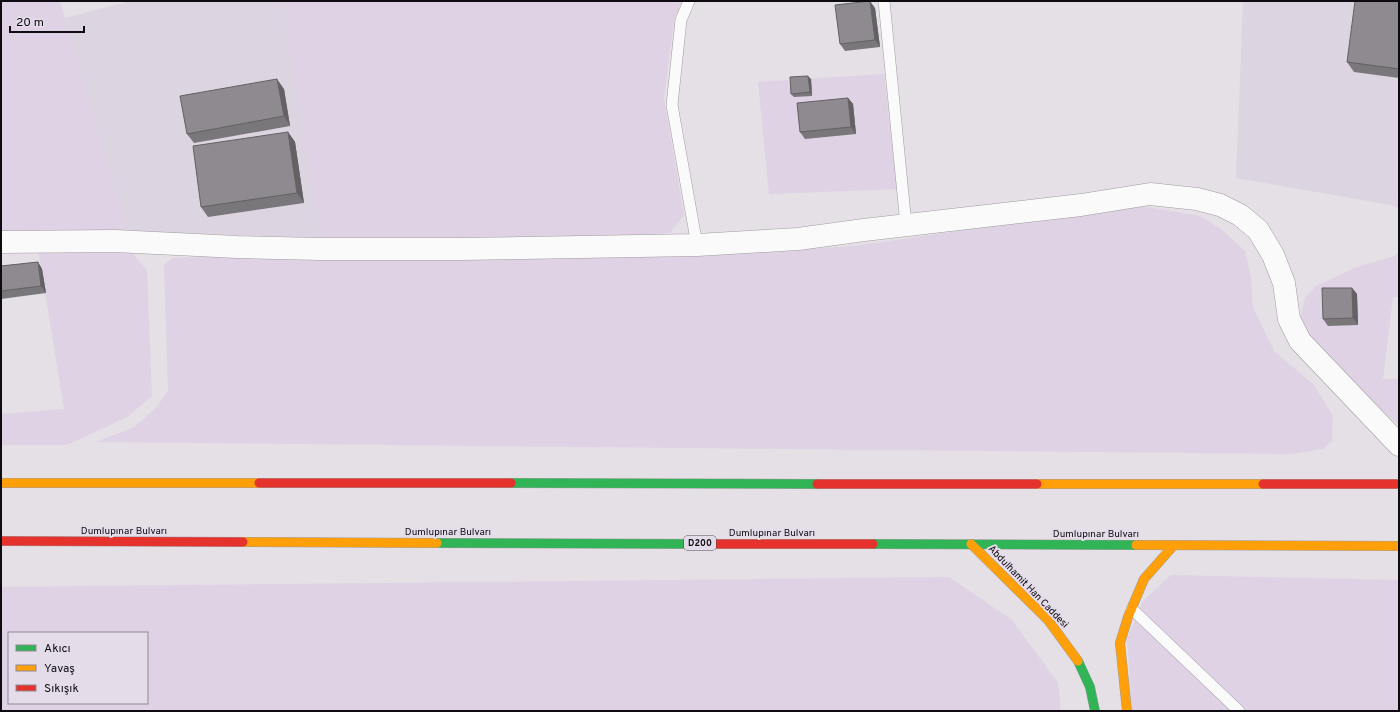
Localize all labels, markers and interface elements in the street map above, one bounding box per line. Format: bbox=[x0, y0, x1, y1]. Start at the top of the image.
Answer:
scale bar bbox=[10, 8, 84, 34]
text: 20 m bbox=[16, 15, 44, 31]
street label: Dumlupınar Bulvarı bbox=[81, 525, 167, 538]
street label: Dumlupınar Bulvarı bbox=[405, 526, 491, 539]
street label: Dumlupınar Bulvarı bbox=[729, 527, 815, 540]
street label: Dumlupınar Bulvarı bbox=[1053, 528, 1139, 541]
road number: D200 bbox=[684, 536, 716, 550]
street label: Abdulhamit Han Caddesi bbox=[985, 543, 1071, 631]
legend bbox=[8, 632, 148, 704]
text: Akıcı bbox=[44, 641, 71, 657]
text: Yavaş bbox=[44, 661, 75, 677]
text: Sıkışık bbox=[44, 681, 79, 697]

